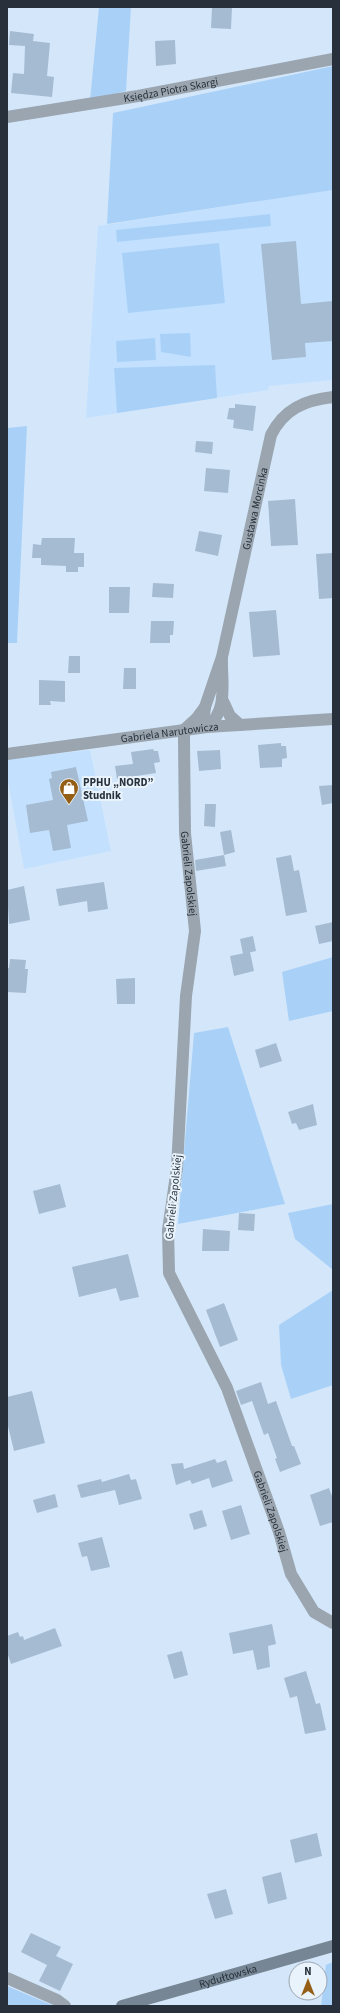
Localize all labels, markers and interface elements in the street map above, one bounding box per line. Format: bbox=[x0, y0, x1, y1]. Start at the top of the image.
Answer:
street label: Księdza Piotra Skargi bbox=[122, 74, 219, 106]
street label: Gustawa Morcinka bbox=[239, 466, 272, 551]
street label: Gabriela Narutowicza bbox=[120, 719, 219, 747]
place label: PPHU „NORD” Studnik bbox=[83, 775, 154, 803]
shop icon: PPHU „NORD” Studnik bbox=[58, 777, 80, 805]
street label: Gabrieli Zapolskiej bbox=[177, 830, 200, 917]
street label: Gabrieli Zapolskiej bbox=[162, 1154, 185, 1240]
street label: Gabrieli Zapolskiej bbox=[249, 1469, 291, 1554]
street label: Rydułtowska bbox=[197, 1961, 259, 1992]
north arrow bbox=[288, 1961, 328, 2001]
text: N bbox=[304, 1964, 312, 1979]

